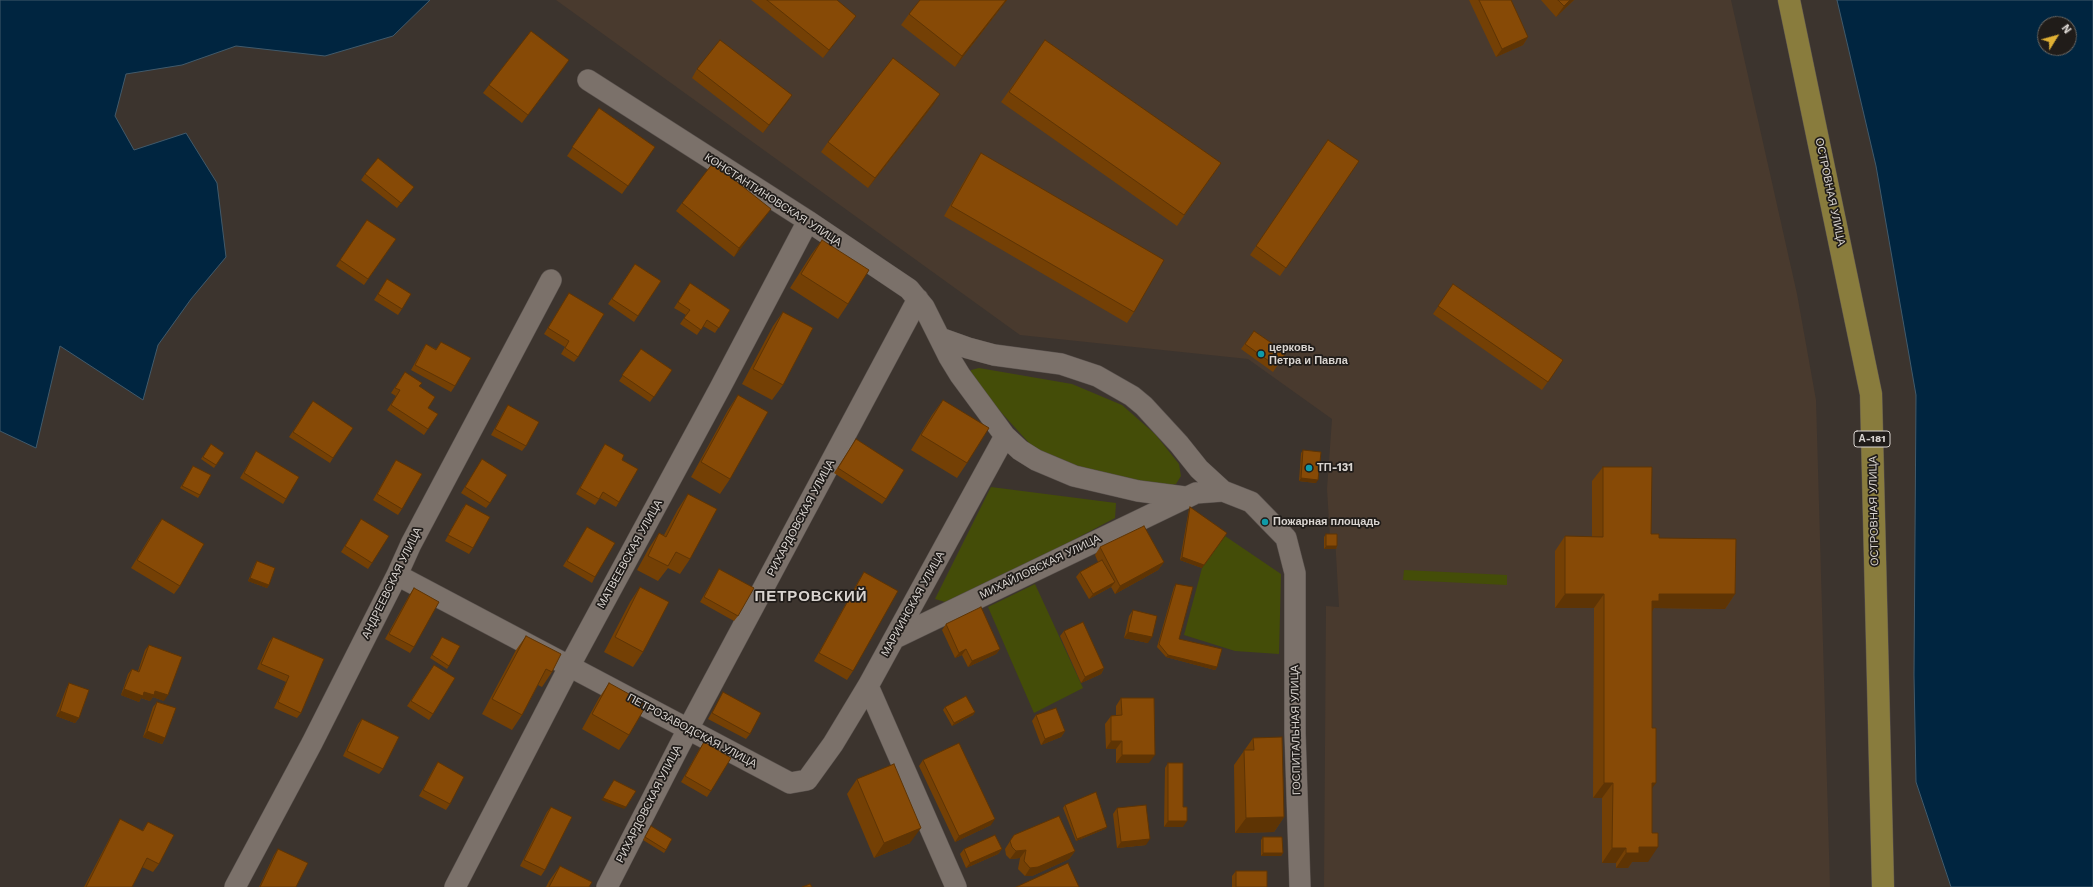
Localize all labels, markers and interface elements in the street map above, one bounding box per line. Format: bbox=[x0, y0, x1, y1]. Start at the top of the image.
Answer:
north arrow bbox=[2037, 16, 2077, 56]
text: N bbox=[2059, 22, 2074, 36]
street label: ОСТРОВНАЯ УЛИЦА bbox=[1812, 137, 1848, 247]
street label: КОНСТАНТИНОВСКАЯ УЛИЦА bbox=[702, 151, 844, 249]
place label: церковь Петра и Павла bbox=[1269, 341, 1348, 367]
marker: церковь Петра и Павла bbox=[1256, 349, 1266, 359]
road number: А-181 bbox=[1854, 431, 1890, 447]
street label: ОСТРОВНАЯ УЛИЦА bbox=[1866, 456, 1882, 566]
street label: РИХАРДОВСКАЯ УЛИЦА bbox=[765, 457, 837, 579]
place label: ТП-131 bbox=[1317, 461, 1353, 475]
marker: ТП-131 bbox=[1304, 463, 1314, 473]
street label: МАТВЕЕВСКАЯ УЛИЦА bbox=[595, 497, 665, 611]
place label: Пожарная площадь bbox=[1273, 515, 1380, 529]
marker: Пожарная площадь bbox=[1260, 517, 1270, 527]
street label: АНДРЕЕВСКАЯ УЛИЦА bbox=[359, 525, 425, 641]
street label: МИХАЙЛОВСКАЯ УЛИЦА bbox=[977, 532, 1103, 602]
street label: МАРИИНСКАЯ УЛИЦА bbox=[879, 549, 947, 659]
district label: ПЕТРОВСКИЙ bbox=[754, 588, 868, 606]
street label: ГОСПИТАЛЬНАЯ УЛИЦА bbox=[1288, 665, 1304, 795]
street label: ПЕТРОЗАВОДСКАЯ УЛИЦА bbox=[625, 691, 759, 771]
street label: РИХАРДОВСКАЯ УЛИЦА bbox=[614, 743, 684, 865]

